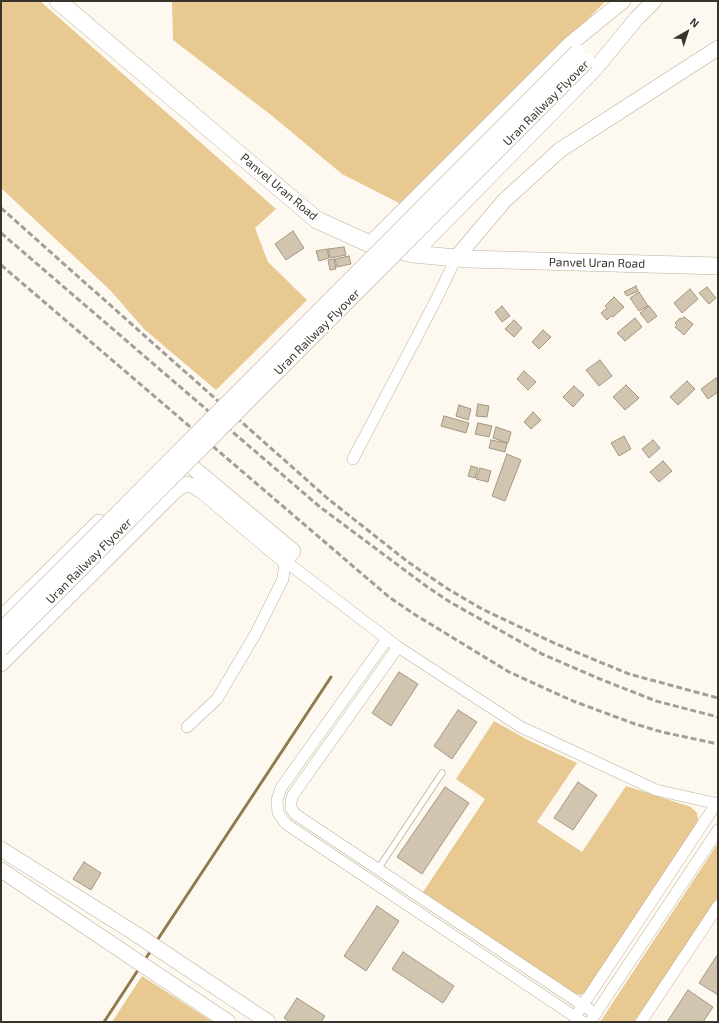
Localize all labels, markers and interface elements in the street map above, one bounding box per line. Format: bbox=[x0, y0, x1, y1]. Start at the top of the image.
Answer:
north arrow bbox=[667, 12, 707, 52]
text: N bbox=[688, 15, 702, 30]
street label: Uran Railway Flyover bbox=[500, 57, 592, 149]
street label: Panvel Uran Road bbox=[238, 151, 320, 223]
street label: Panvel Uran Road bbox=[549, 255, 645, 271]
street label: Uran Railway Flyover bbox=[271, 286, 363, 378]
street label: Uran Railway Flyover bbox=[43, 515, 135, 607]

